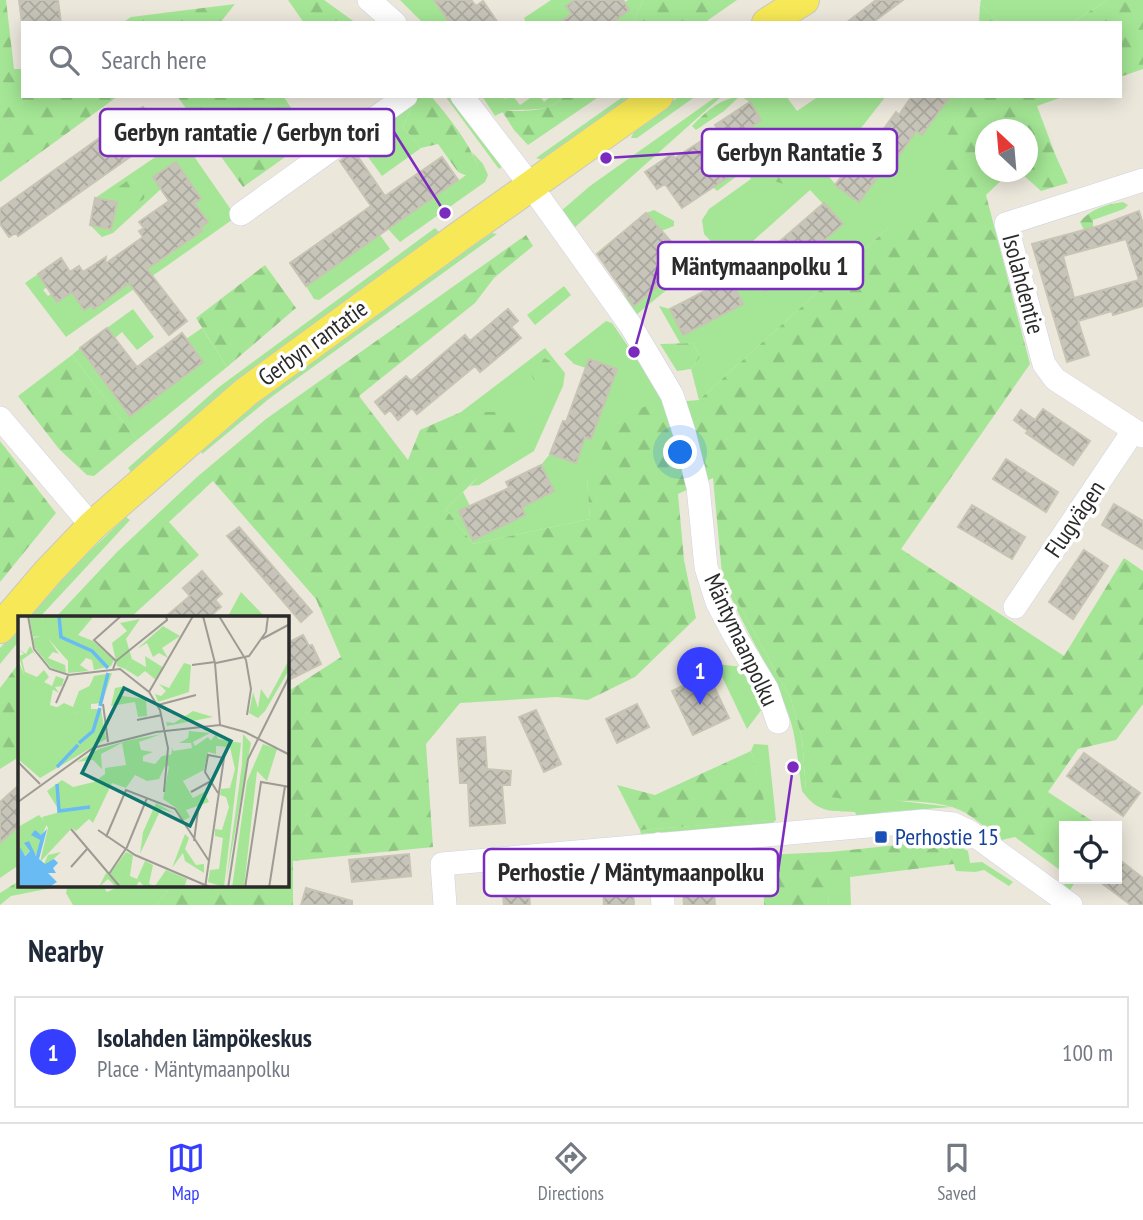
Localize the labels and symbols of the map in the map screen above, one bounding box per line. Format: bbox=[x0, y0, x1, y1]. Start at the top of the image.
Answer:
callout: Gerbyn rantatie / Gerbyn tori bbox=[100, 109, 394, 156]
text: Gerbyn rantatie / Gerbyn tori bbox=[114, 115, 380, 148]
north arrow bbox=[975, 119, 1038, 182]
callout: Gerbyn Rantatie 3 bbox=[702, 129, 897, 176]
text: Gerbyn Rantatie 3 bbox=[717, 135, 883, 168]
street label: Isolahdentie bbox=[995, 230, 1052, 337]
callout: Mäntymaanpolku 1 bbox=[658, 242, 863, 289]
text: Mäntymaanpolku 1 bbox=[671, 249, 849, 282]
street label: Gerbyn rantatie bbox=[252, 293, 373, 393]
your location bbox=[663, 435, 697, 469]
street label: Flugvägen bbox=[1038, 474, 1111, 563]
street label: Mäntymaanpolku bbox=[697, 569, 786, 711]
inset map bbox=[18, 616, 289, 888]
pin: 1 bbox=[677, 647, 723, 705]
place label: Perhostie 15 bbox=[895, 821, 999, 852]
marker: Perhostie 15 bbox=[873, 829, 889, 845]
callout: Perhostie / Mäntymaanpolku bbox=[484, 849, 778, 896]
text: Perhostie / Mäntymaanpolku bbox=[498, 855, 764, 888]

